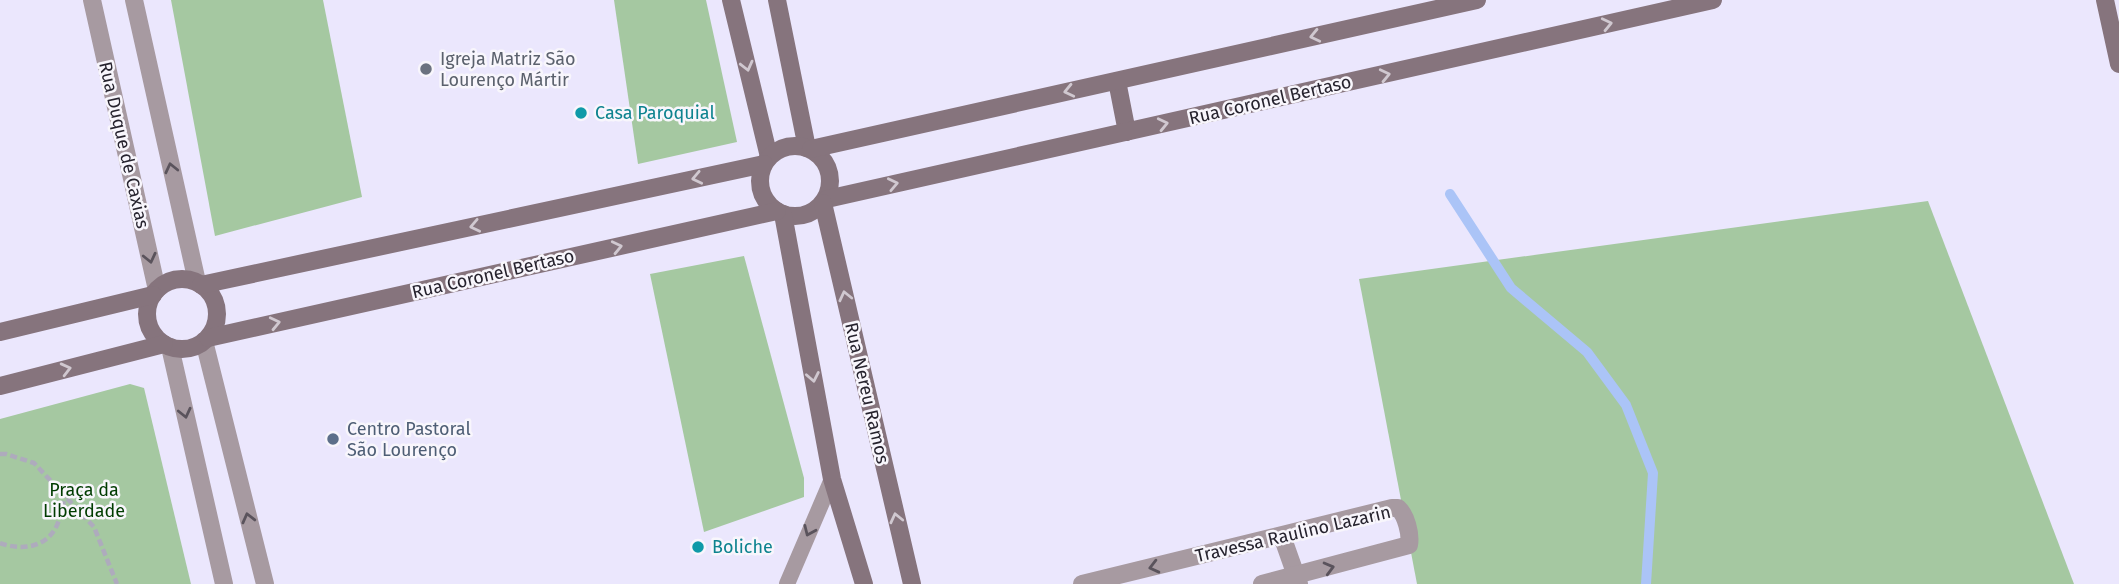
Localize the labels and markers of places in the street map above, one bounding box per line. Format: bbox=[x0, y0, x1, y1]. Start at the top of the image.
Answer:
place label: Igreja Matriz São Lourenço Mártir bbox=[440, 48, 576, 91]
marker: Igreja Matriz São Lourenço Mártir bbox=[418, 61, 434, 77]
place label: Casa Paroquial bbox=[595, 102, 715, 124]
marker: Casa Paroquial bbox=[573, 105, 589, 121]
place label: Centro Pastoral São Lourenço bbox=[347, 418, 471, 461]
marker: Centro Pastoral São Lourenço bbox=[325, 431, 341, 447]
place label: Boliche bbox=[712, 536, 773, 558]
marker: Boliche bbox=[690, 539, 706, 555]

